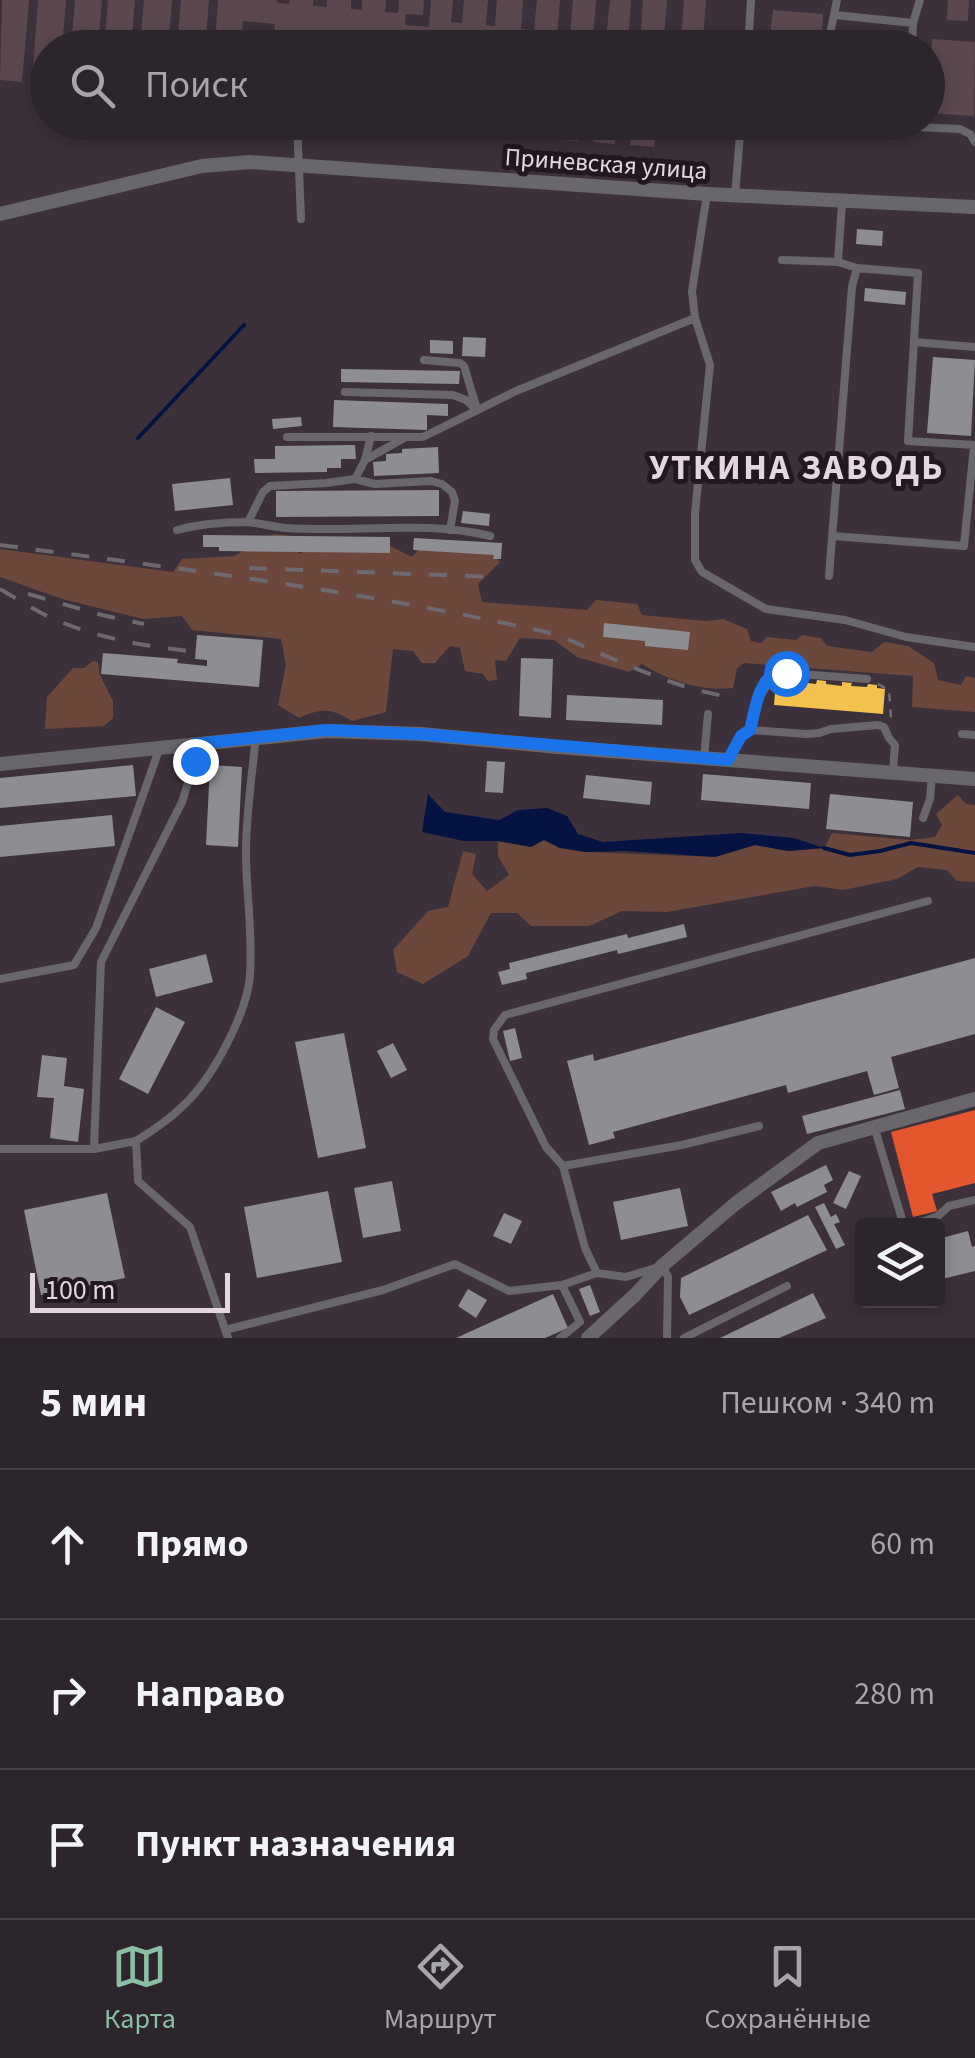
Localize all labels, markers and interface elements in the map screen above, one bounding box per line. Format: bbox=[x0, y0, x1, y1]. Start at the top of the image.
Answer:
search box bbox=[30, 30, 945, 140]
icon: search bbox=[65, 58, 120, 113]
text: Поиск bbox=[145, 58, 248, 112]
street label: Приневская улица bbox=[504, 139, 708, 189]
district label: УТКИНА ЗАВОДЬ bbox=[649, 443, 945, 493]
route start bbox=[764, 651, 810, 697]
route end bbox=[173, 739, 219, 785]
map controls bbox=[855, 1218, 945, 1308]
button: layers bbox=[855, 1218, 945, 1308]
scale bar bbox=[30, 1268, 230, 1312]
text: 100 m bbox=[45, 1270, 116, 1310]
text: 5 мин bbox=[40, 1373, 147, 1433]
text: Пешком · 340 m bbox=[720, 1380, 935, 1426]
icon: ahead bbox=[40, 1517, 95, 1572]
text: Прямо bbox=[135, 1517, 249, 1571]
text: 60 m bbox=[870, 1521, 935, 1567]
icon: right bbox=[40, 1667, 95, 1722]
text: Направо bbox=[135, 1667, 285, 1721]
text: 280 m bbox=[854, 1671, 935, 1717]
icon: arrive bbox=[40, 1817, 95, 1872]
text: Пункт назначения bbox=[135, 1817, 456, 1871]
tab: Карта bbox=[104, 1939, 176, 2039]
tab: Маршрут bbox=[384, 1939, 496, 2039]
tab: Сохранённые bbox=[705, 1939, 871, 2039]

